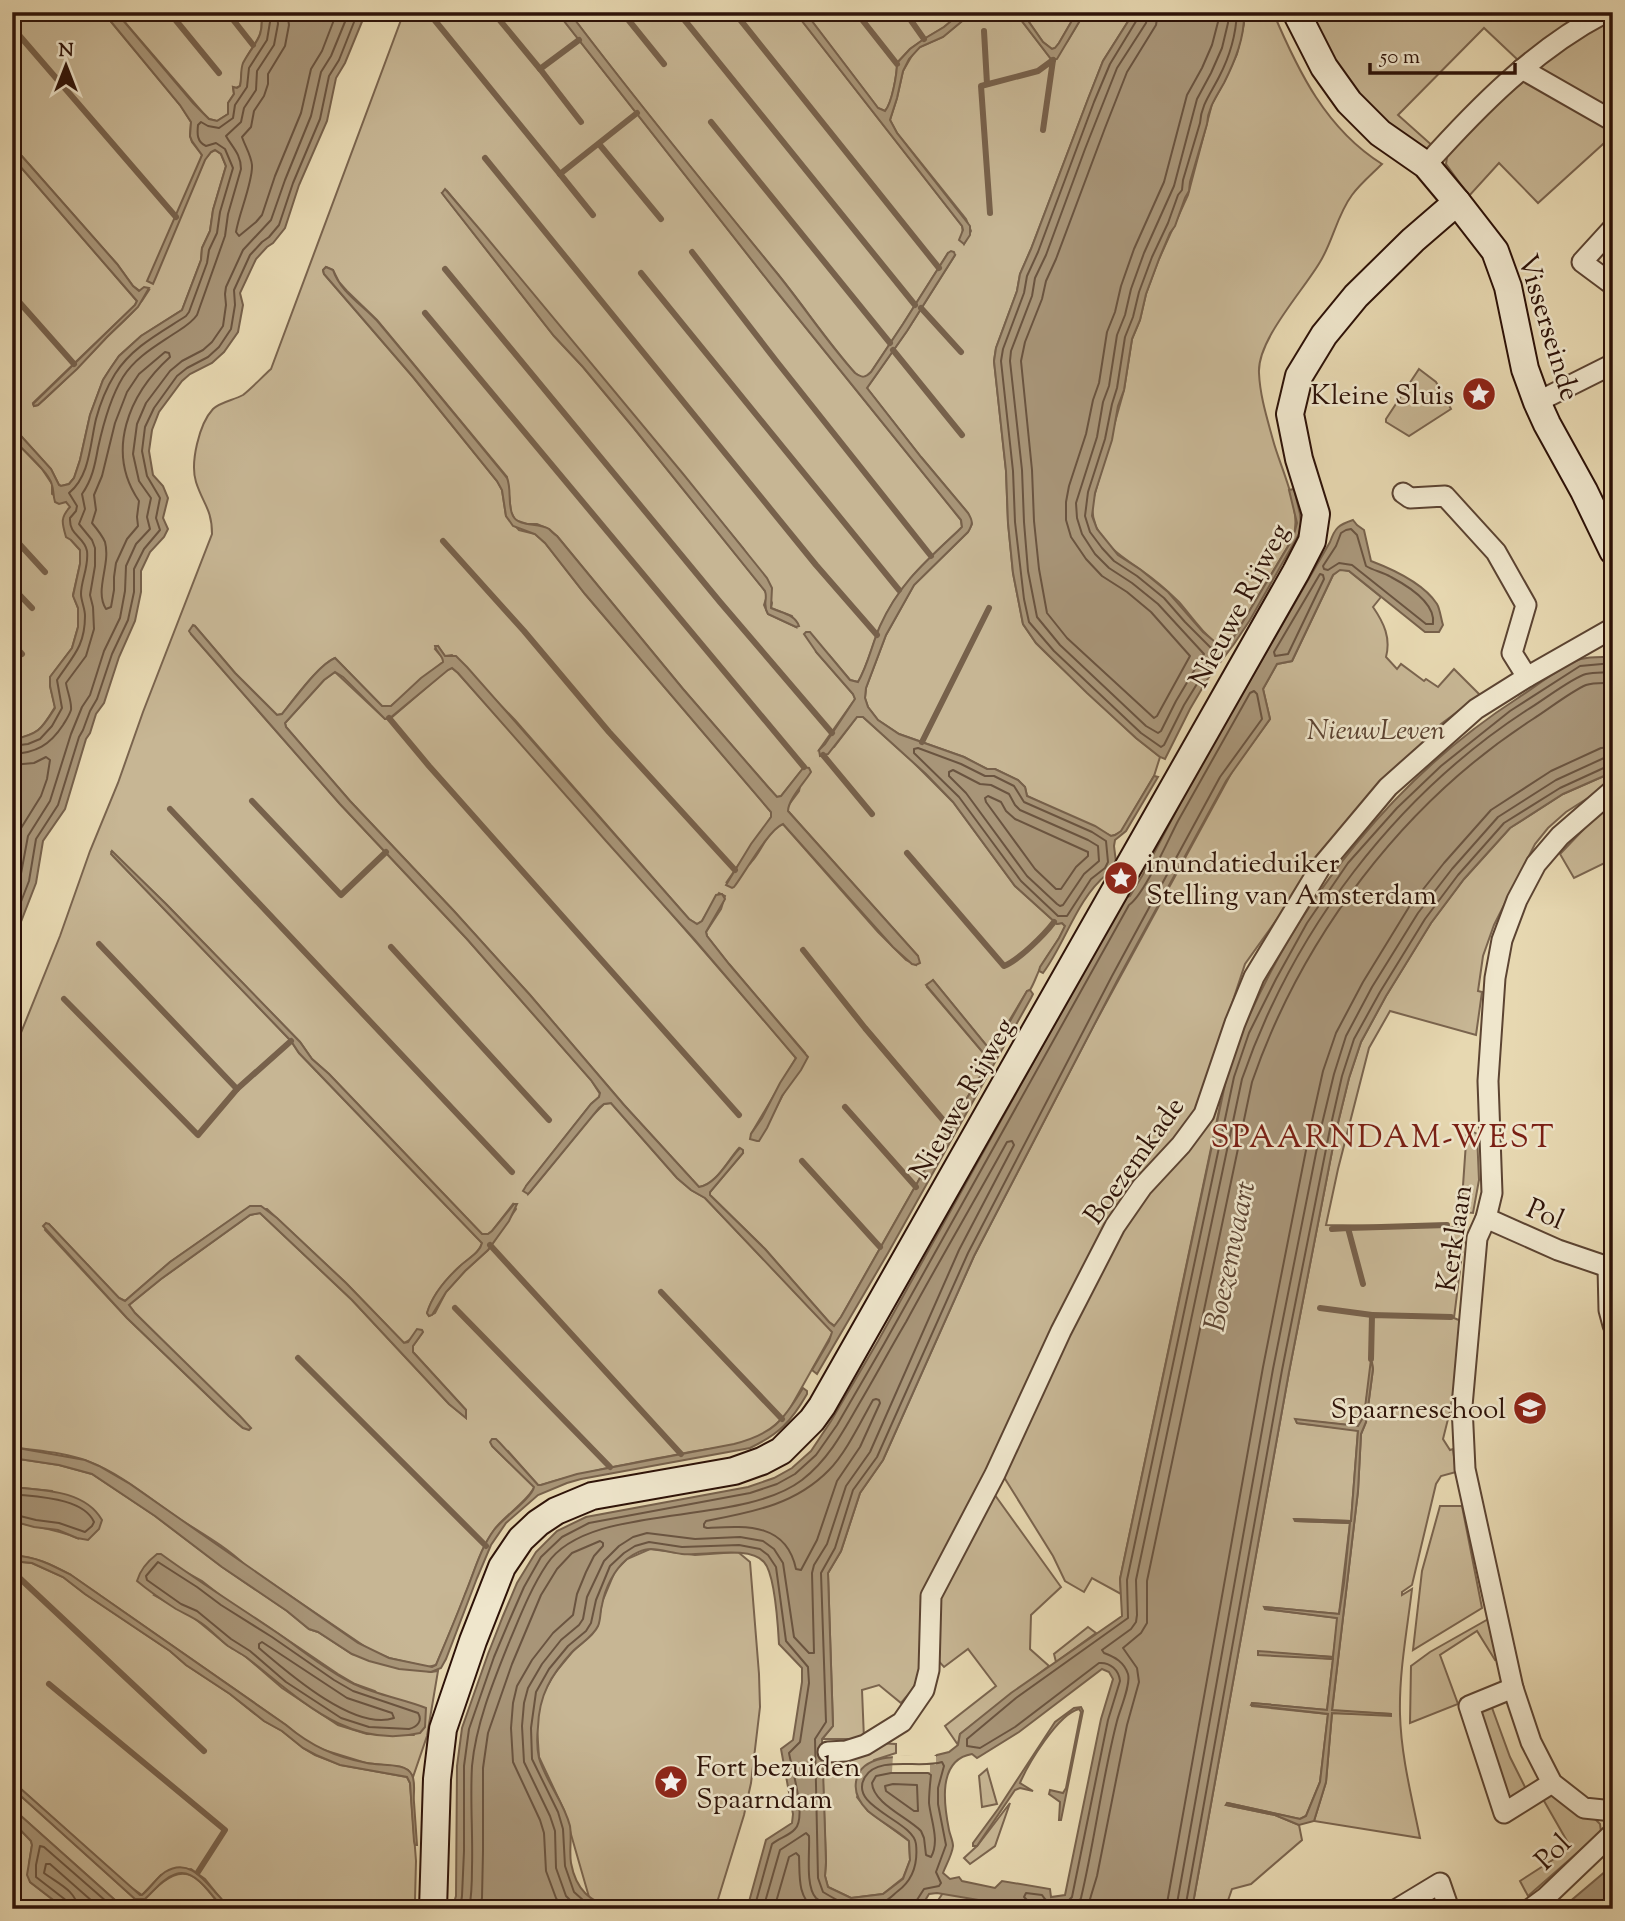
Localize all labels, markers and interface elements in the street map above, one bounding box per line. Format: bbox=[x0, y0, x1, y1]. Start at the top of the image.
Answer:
north arrow bbox=[32, 32, 102, 102]
scale bar bbox=[1370, 32, 1515, 76]
text: N bbox=[58, 38, 74, 65]
text: 50 m bbox=[1379, 43, 1420, 73]
street label: Visserseinde bbox=[1506, 250, 1588, 406]
place icon: Kleine Sluis bbox=[1460, 375, 1498, 413]
place label: Kleine Sluis bbox=[1311, 377, 1454, 417]
street label: Nieuwe Rijweg bbox=[1181, 517, 1301, 696]
park label: NieuwLeven bbox=[1307, 712, 1446, 752]
place label: inundatieduiker Stelling van Amsterdam bbox=[1146, 845, 1437, 917]
place icon: inundatieduiker Stelling van Amsterdam bbox=[1102, 859, 1140, 897]
street label: Nieuwe Rijweg bbox=[901, 1011, 1026, 1188]
street label: Boezemkade bbox=[1075, 1090, 1195, 1234]
district label: SPAARNDAM-WEST bbox=[1211, 1116, 1555, 1162]
water label: Boezemvaart bbox=[1195, 1177, 1268, 1336]
street label: Kerklaan bbox=[1428, 1182, 1484, 1295]
street label: Pol bbox=[1520, 1190, 1570, 1242]
school or university icon: Spaarneschool bbox=[1511, 1389, 1549, 1427]
place label: Spaarneschool bbox=[1331, 1391, 1506, 1431]
place label: Fort bezuiden Spaarndam bbox=[696, 1749, 860, 1821]
place icon: Fort bezuiden Spaarndam bbox=[652, 1763, 690, 1801]
street label: Pol bbox=[1527, 1826, 1582, 1881]

